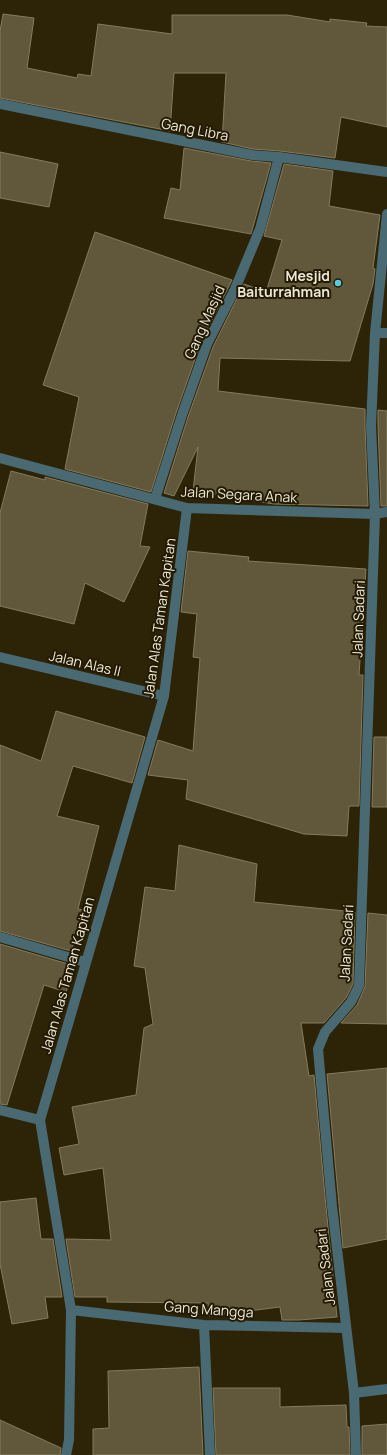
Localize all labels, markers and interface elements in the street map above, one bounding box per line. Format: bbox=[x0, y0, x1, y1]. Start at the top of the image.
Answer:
street label: Gang Libra bbox=[160, 113, 230, 145]
place label: Mesjid Baiturrahman bbox=[237, 266, 330, 301]
marker: Mesjid Baiturrahman bbox=[333, 278, 343, 288]
street label: Gang Masjid bbox=[179, 282, 229, 362]
street label: Jalan Segara Anak bbox=[180, 481, 299, 507]
street label: Jalan Alas Taman Kapitan bbox=[138, 537, 180, 699]
street label: Jalan Sadari bbox=[347, 580, 369, 658]
street label: Jalan Alas II bbox=[47, 646, 123, 680]
street label: Jalan Alas Taman Kapitan bbox=[36, 895, 98, 1055]
street label: Jalan Sadari bbox=[334, 904, 358, 982]
street label: Jalan Sadari bbox=[311, 1228, 339, 1306]
street label: Gang Mangga bbox=[164, 1296, 254, 1322]

